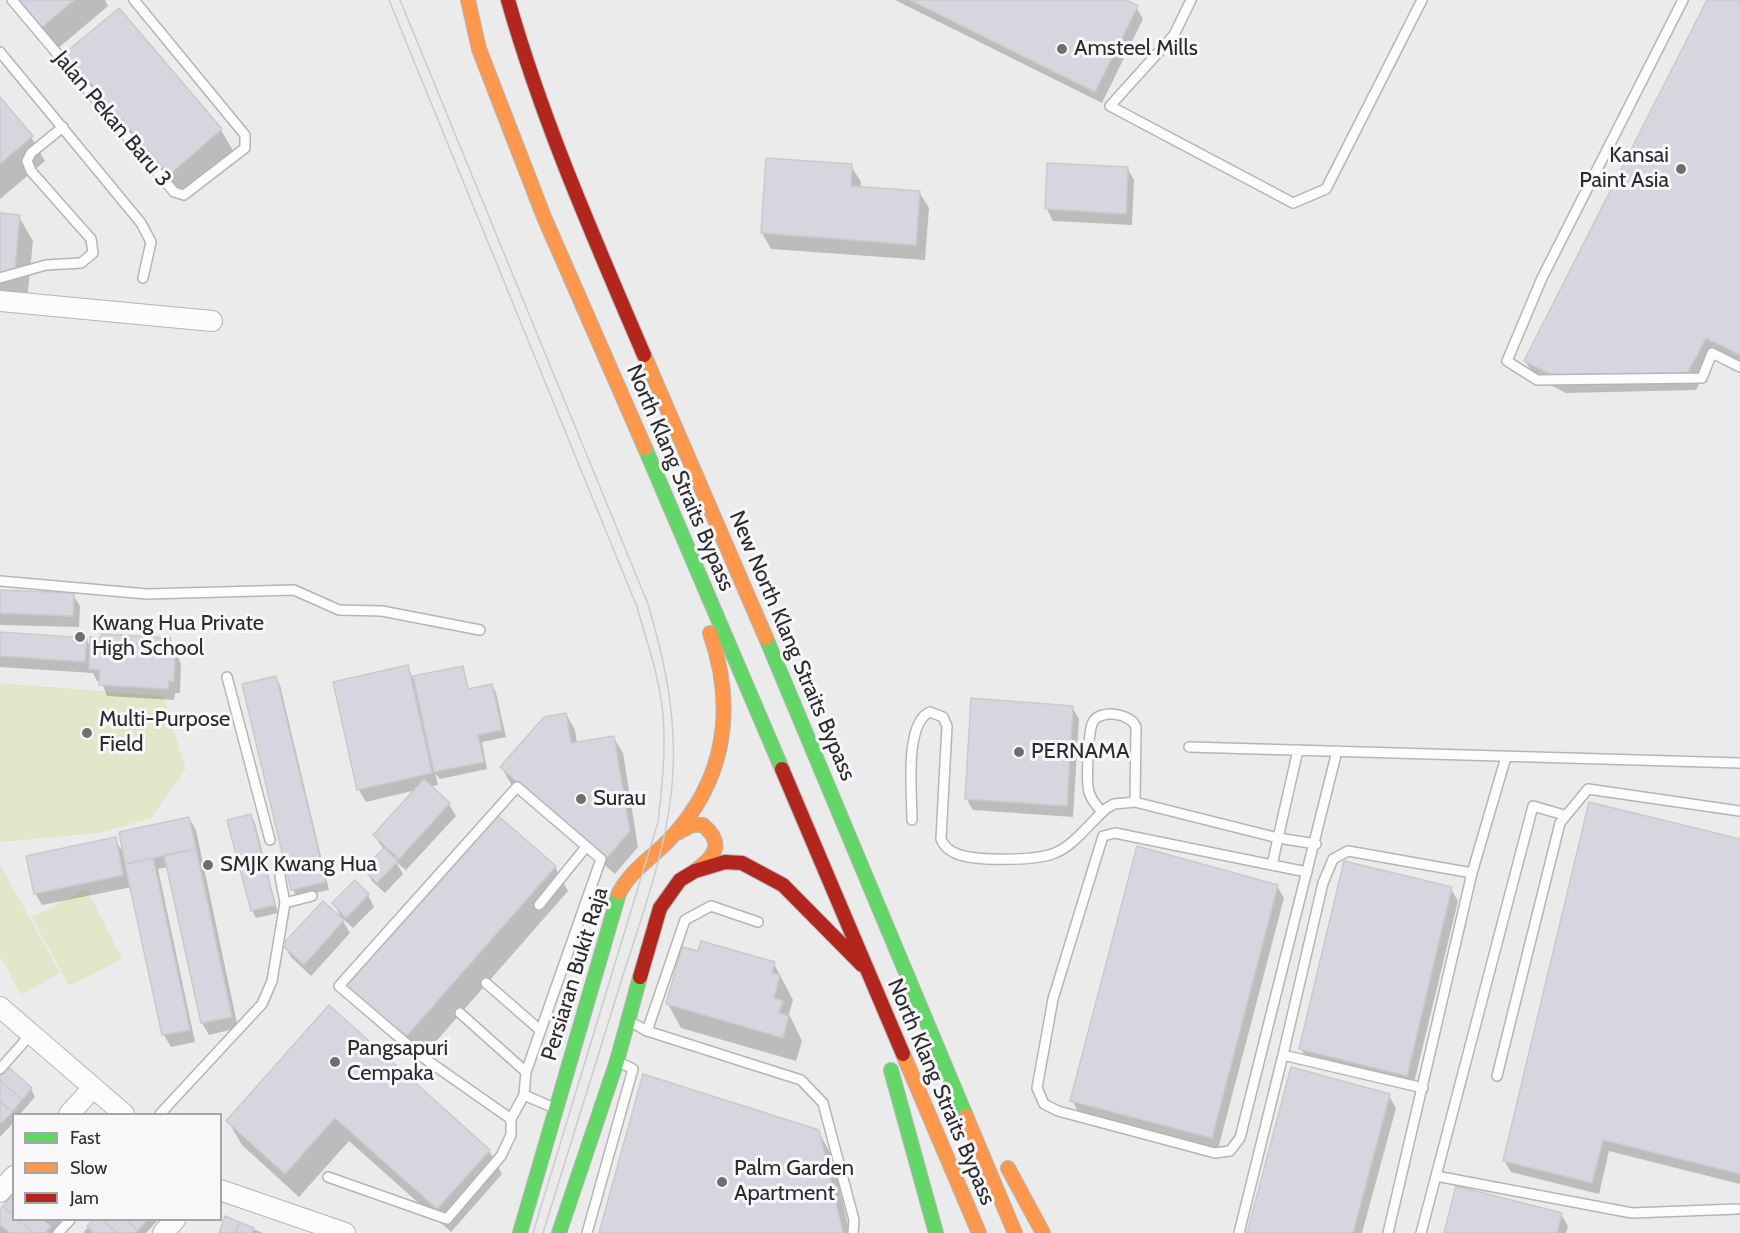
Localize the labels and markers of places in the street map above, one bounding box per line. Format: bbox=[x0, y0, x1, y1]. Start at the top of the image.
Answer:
place label: Amsteel Mills bbox=[1074, 36, 1198, 62]
marker: Amsteel Mills bbox=[1055, 42, 1069, 56]
place label: Kansai Paint Asia bbox=[1579, 143, 1669, 194]
marker: Kansai Paint Asia bbox=[1674, 162, 1688, 176]
place label: Kwang Hua Private High School bbox=[92, 611, 264, 662]
marker: Kwang Hua Private High School bbox=[73, 630, 87, 644]
place label: Multi-Purpose Field bbox=[99, 707, 230, 758]
marker: Multi-Purpose Field bbox=[80, 726, 94, 740]
place label: PERNAMA bbox=[1031, 739, 1129, 765]
marker: PERNAMA bbox=[1012, 745, 1026, 759]
place label: Surau bbox=[593, 786, 646, 812]
marker: Surau bbox=[574, 792, 588, 806]
place label: SMJK Kwang Hua bbox=[220, 852, 377, 878]
marker: SMJK Kwang Hua bbox=[201, 858, 215, 872]
place label: Pangsapuri Cempaka bbox=[347, 1036, 448, 1088]
marker: Pangsapuri Cempaka bbox=[328, 1055, 342, 1069]
place label: Palm Garden Apartment bbox=[734, 1156, 854, 1208]
marker: Palm Garden Apartment bbox=[715, 1175, 729, 1189]

